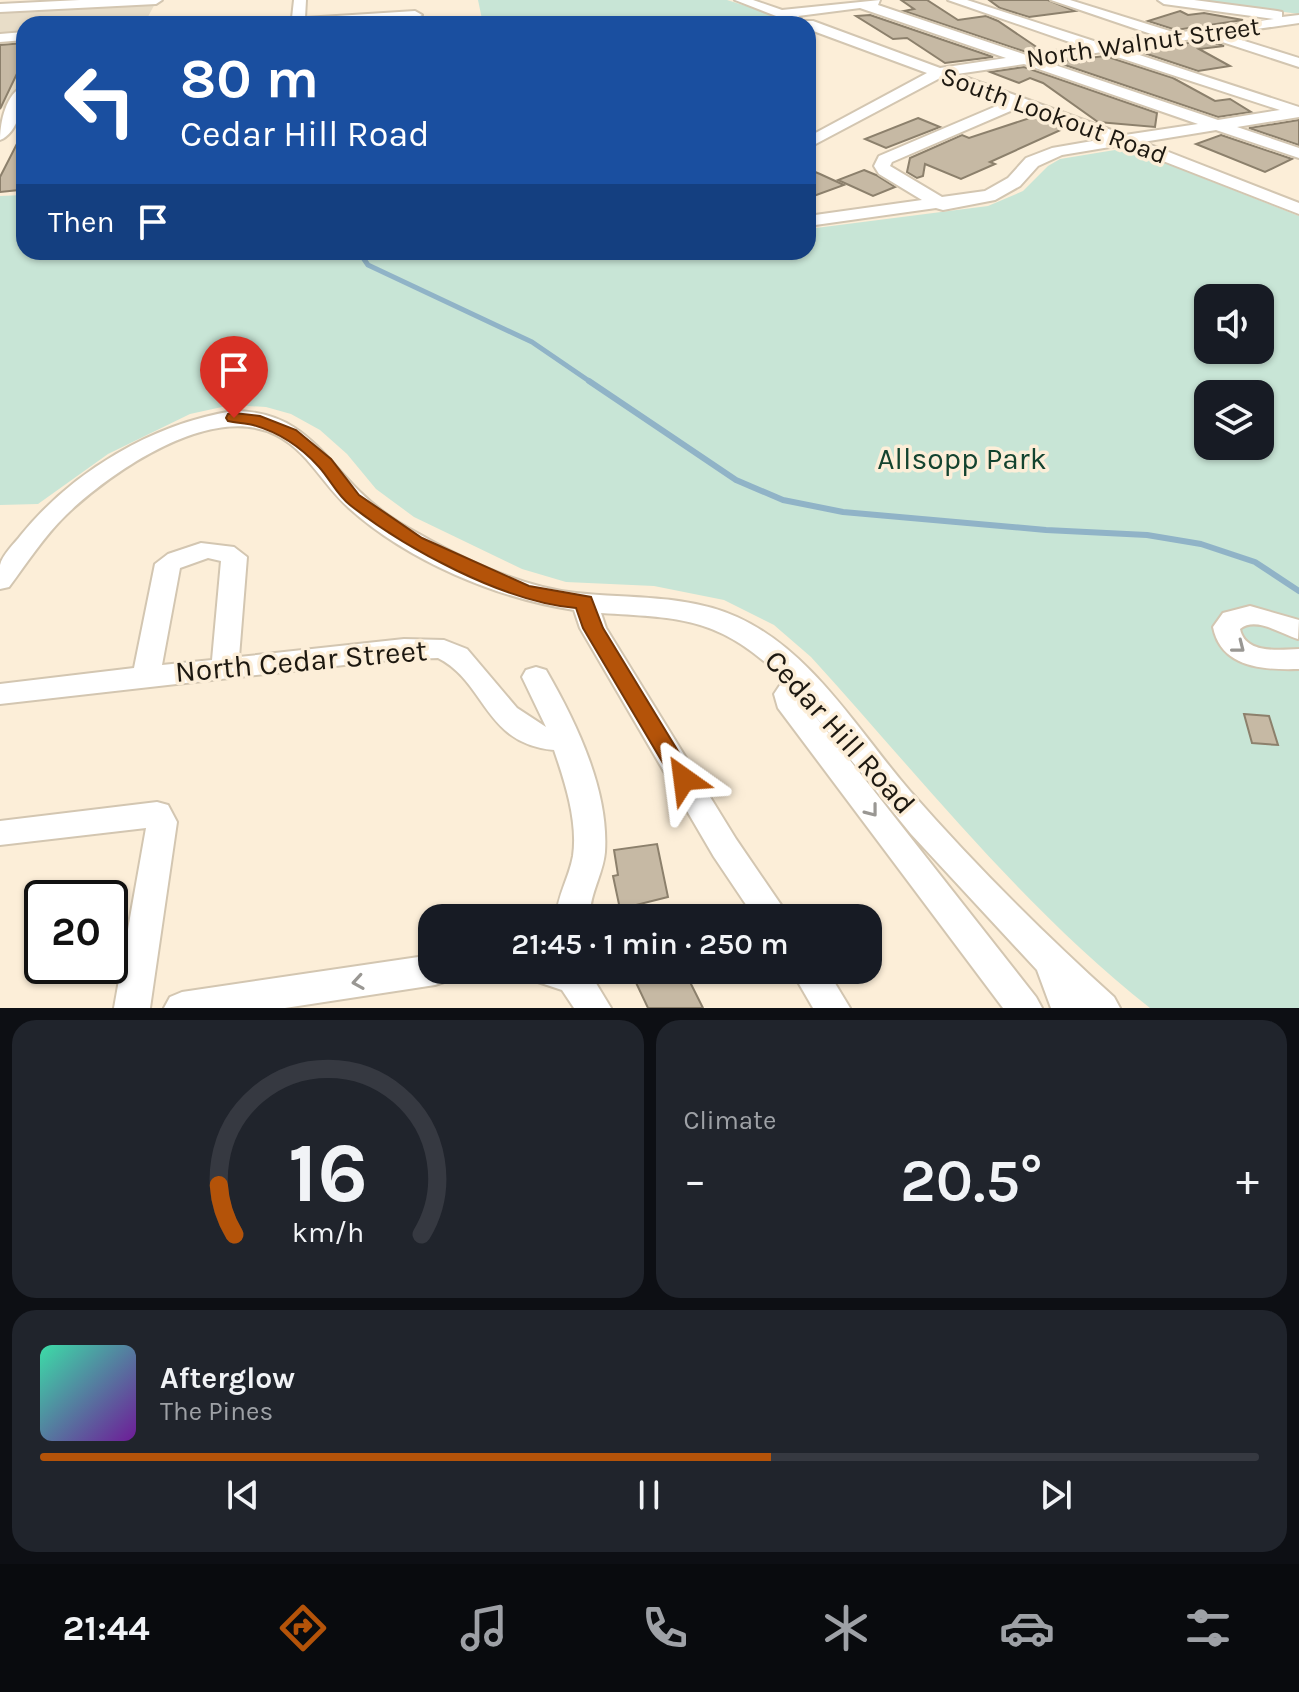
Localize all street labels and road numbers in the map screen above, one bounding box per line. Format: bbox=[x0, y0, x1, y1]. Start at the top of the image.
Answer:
street label: North Walnut Street bbox=[1024, 11, 1262, 74]
street label: South Lookout Road bbox=[937, 60, 1171, 171]
street label: North Cedar Street bbox=[174, 632, 428, 690]
street label: Cedar Hill Road bbox=[757, 643, 923, 821]

